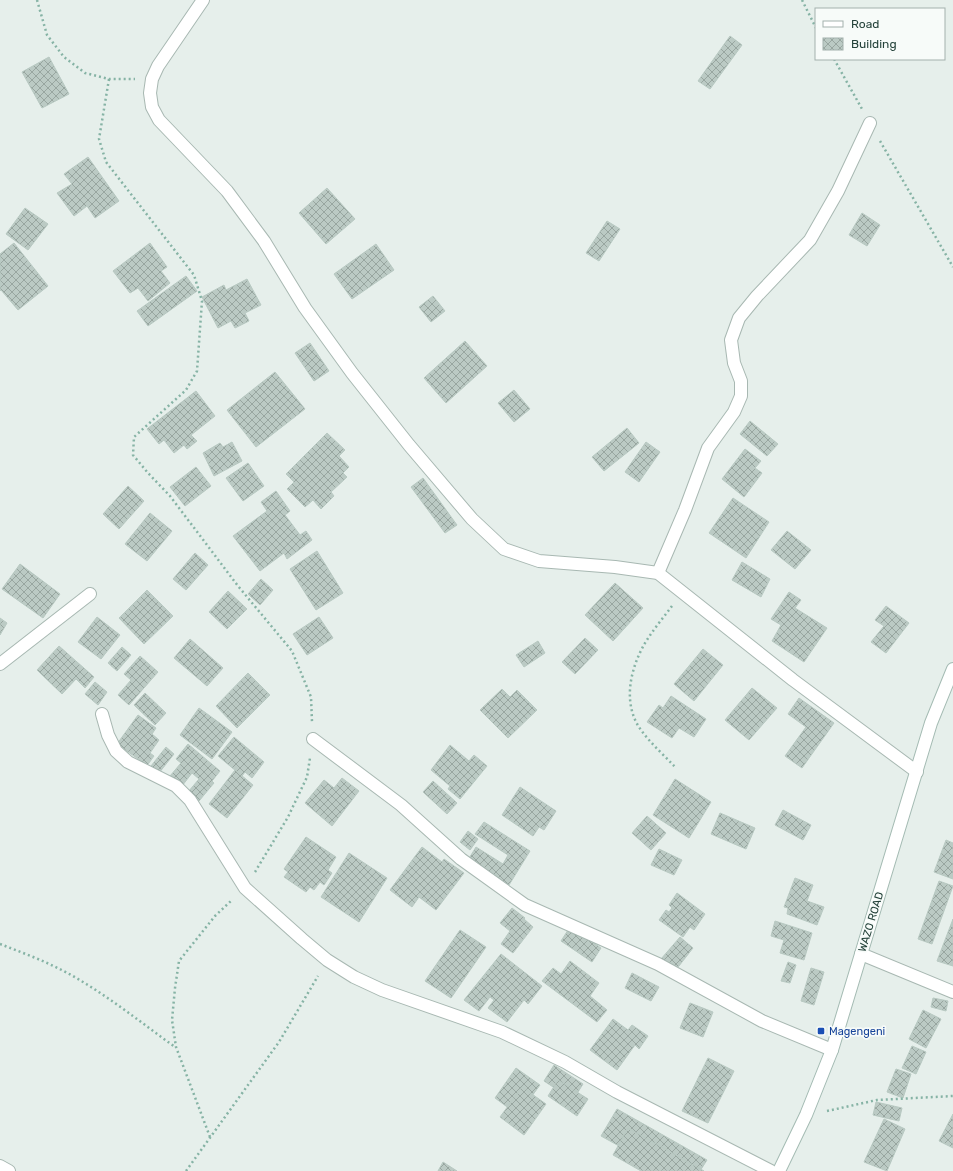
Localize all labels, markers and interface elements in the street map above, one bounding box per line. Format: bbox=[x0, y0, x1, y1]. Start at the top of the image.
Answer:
legend bbox=[815, 8, 945, 60]
text: Road bbox=[851, 17, 879, 31]
text: Building bbox=[851, 37, 897, 51]
street label: WAZO ROAD bbox=[856, 890, 886, 954]
place label: Magengeni bbox=[829, 1025, 885, 1038]
marker: Magengeni bbox=[816, 1026, 826, 1036]

